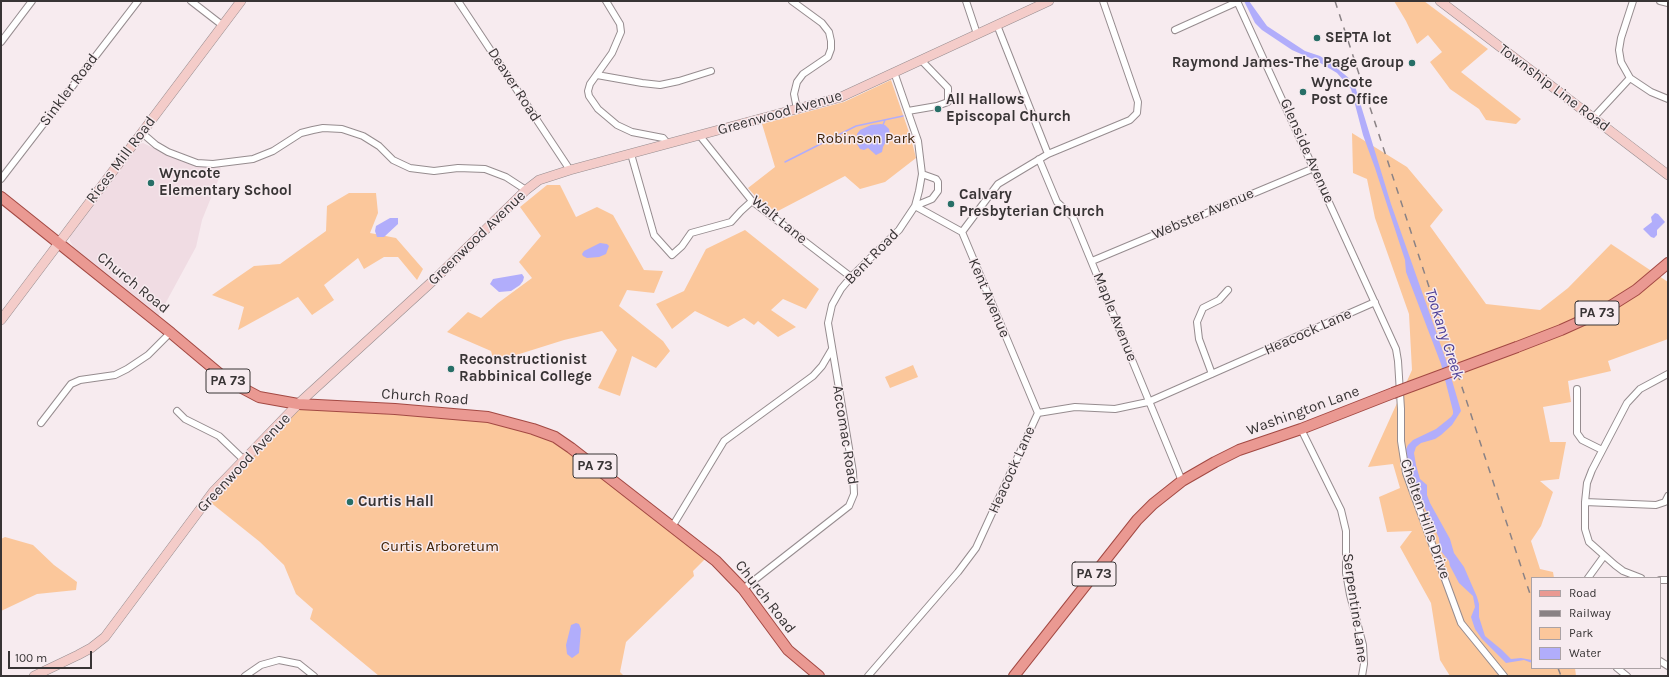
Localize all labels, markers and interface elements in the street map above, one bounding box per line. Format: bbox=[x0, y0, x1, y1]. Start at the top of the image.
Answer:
place label: SEPTA lot bbox=[1325, 29, 1392, 47]
marker: SEPTA lot bbox=[1312, 33, 1322, 43]
street label: Township Line Road bbox=[1495, 40, 1613, 136]
street label: Deaver Road bbox=[483, 45, 545, 125]
street label: Sinkler Road bbox=[36, 50, 102, 130]
place label: Raymond James-The Page Group bbox=[1172, 54, 1404, 72]
marker: Raymond James-The Page Group bbox=[1407, 58, 1417, 68]
place label: Wyncote Post Office bbox=[1311, 74, 1388, 109]
street label: Greenwood Avenue bbox=[716, 87, 844, 139]
marker: Wyncote Post Office bbox=[1298, 87, 1308, 97]
place label: All Hallows Episcopal Church bbox=[946, 91, 1071, 126]
street label: Glenside Avenue bbox=[1276, 96, 1338, 206]
marker: All Hallows Episcopal Church bbox=[933, 104, 943, 114]
street label: Rices Mill Road bbox=[82, 113, 160, 207]
park label: Robinson Park bbox=[817, 130, 915, 148]
place label: Wyncote Elementary School bbox=[159, 165, 292, 200]
marker: Wyncote Elementary School bbox=[146, 178, 156, 188]
street label: Webster Avenue bbox=[1149, 184, 1257, 244]
place label: Calvary Presbyterian Church bbox=[959, 186, 1104, 221]
street label: Greenwood Avenue bbox=[424, 187, 530, 289]
street label: Walt Lane bbox=[747, 192, 811, 248]
marker: Calvary Presbyterian Church bbox=[946, 199, 956, 209]
street label: Bent Road bbox=[841, 226, 903, 288]
street label: Church Road bbox=[93, 248, 173, 318]
street label: Kent Avenue bbox=[964, 256, 1014, 340]
street label: Maple Avenue bbox=[1089, 270, 1141, 364]
water label: Tookany Creek bbox=[1420, 286, 1468, 382]
road number: PA 73 bbox=[1575, 301, 1619, 325]
street label: Heacock Lane bbox=[1262, 305, 1354, 359]
place label: Reconstructionist Rabbinical College bbox=[459, 351, 592, 386]
marker: Reconstructionist Rabbinical College bbox=[446, 364, 456, 374]
road number: PA 73 bbox=[206, 369, 250, 393]
street label: Washington Lane bbox=[1244, 382, 1362, 440]
street label: Accomac Road bbox=[828, 384, 862, 486]
street label: Church Road bbox=[381, 385, 469, 409]
street label: Greenwood Avenue bbox=[194, 410, 294, 516]
street label: Heacock Lane bbox=[985, 424, 1039, 516]
road number: PA 73 bbox=[573, 454, 617, 478]
street label: Chelten Hills Drive bbox=[1396, 457, 1454, 581]
place label: Curtis Hall bbox=[358, 493, 434, 511]
marker: Curtis Hall bbox=[345, 497, 355, 507]
park label: Curtis Arboretum bbox=[381, 538, 499, 556]
street label: Serpentine Lane bbox=[1338, 552, 1372, 664]
street label: Church Road bbox=[731, 557, 799, 637]
road number: PA 73 bbox=[1072, 562, 1116, 586]
legend bbox=[1531, 577, 1661, 669]
text: Road bbox=[1569, 586, 1597, 600]
text: Railway bbox=[1569, 606, 1611, 620]
text: Park bbox=[1569, 626, 1593, 640]
scale bar bbox=[10, 643, 94, 669]
text: Water bbox=[1569, 646, 1601, 660]
text: 100 m bbox=[15, 651, 47, 665]

